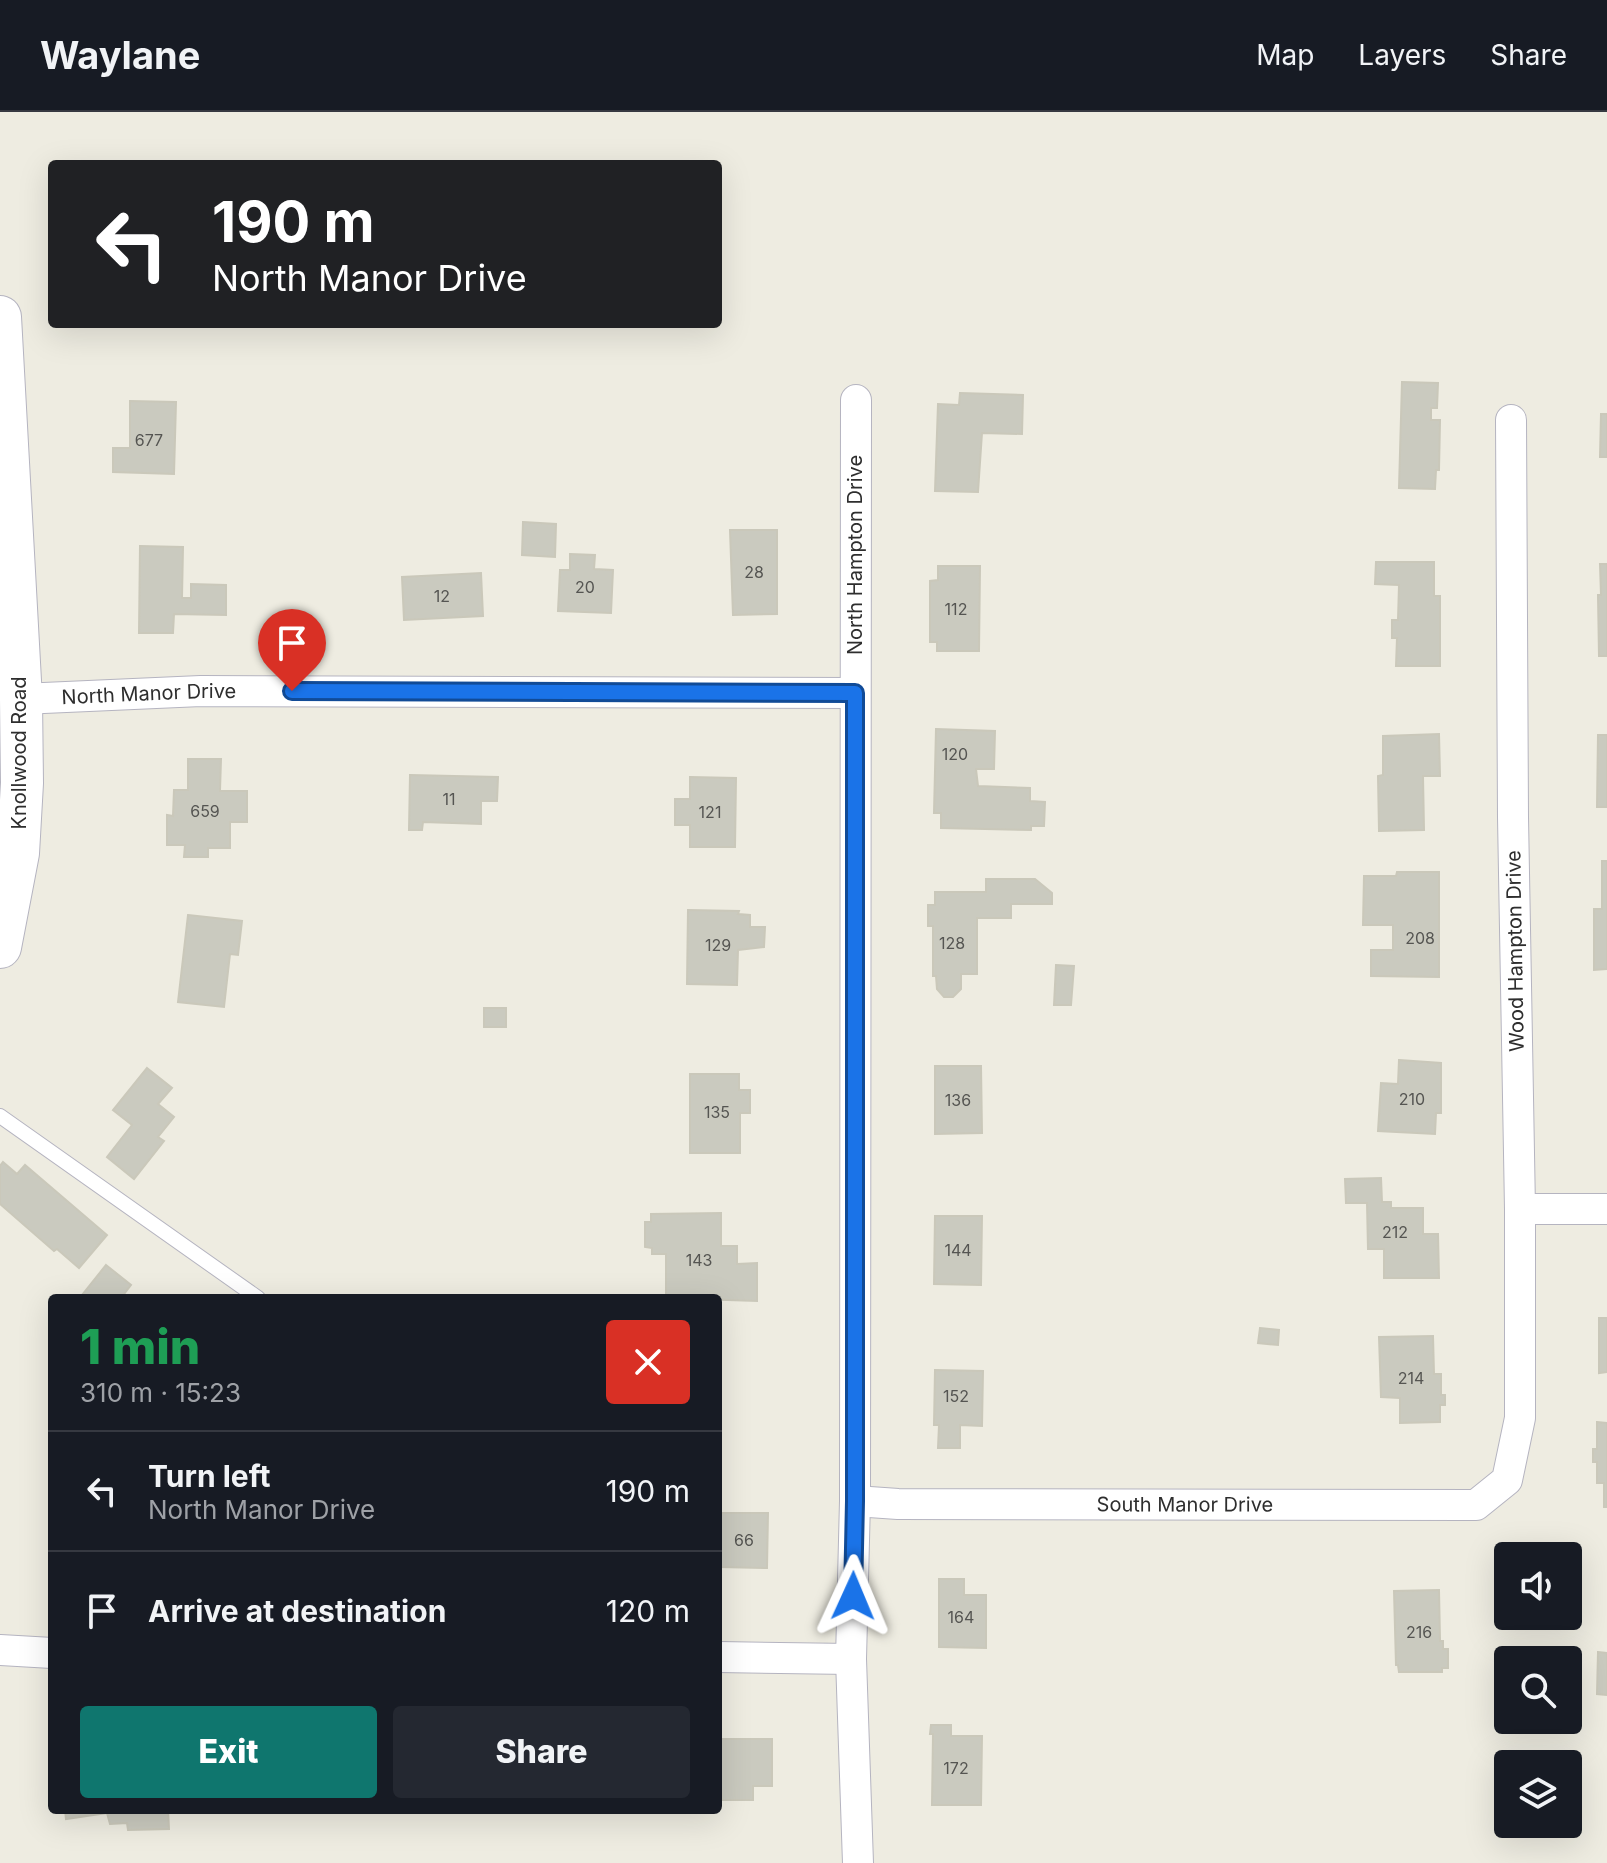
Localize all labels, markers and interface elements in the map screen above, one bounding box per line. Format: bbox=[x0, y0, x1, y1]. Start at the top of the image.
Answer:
text: Waylane bbox=[40, 32, 200, 78]
text: Map bbox=[1256, 38, 1314, 72]
text: Layers bbox=[1358, 38, 1446, 72]
text: Share bbox=[1490, 38, 1567, 72]
text: 190 m bbox=[212, 188, 375, 256]
icon: left bbox=[80, 192, 184, 296]
text: North Manor Drive bbox=[212, 256, 527, 300]
house number: 677 bbox=[135, 430, 163, 450]
street label: North Hampton Drive bbox=[843, 455, 867, 655]
house number: 28 bbox=[744, 562, 764, 582]
house number: 20 bbox=[575, 577, 595, 597]
house number: 12 bbox=[434, 586, 450, 606]
house number: 112 bbox=[945, 599, 967, 619]
pin bbox=[258, 609, 326, 691]
icon: arrive bbox=[270, 621, 314, 665]
street label: Knollwood Road bbox=[7, 676, 31, 830]
street label: North Manor Drive bbox=[61, 679, 236, 709]
house number: 120 bbox=[942, 744, 968, 764]
house number: 11 bbox=[442, 789, 456, 809]
house number: 659 bbox=[190, 801, 220, 821]
house number: 121 bbox=[699, 802, 721, 822]
street label: Wood Hampton Drive bbox=[1501, 850, 1529, 1052]
house number: 208 bbox=[1405, 928, 1435, 948]
house number: 128 bbox=[939, 933, 965, 953]
house number: 129 bbox=[705, 935, 731, 955]
house number: 210 bbox=[1399, 1089, 1425, 1109]
house number: 136 bbox=[945, 1090, 971, 1110]
house number: 135 bbox=[704, 1102, 730, 1122]
house number: 212 bbox=[1382, 1222, 1408, 1242]
house number: 144 bbox=[944, 1240, 972, 1260]
house number: 143 bbox=[686, 1250, 712, 1270]
text: 1 min bbox=[80, 1317, 200, 1376]
button: close bbox=[606, 1320, 690, 1404]
house number: 214 bbox=[1398, 1368, 1424, 1388]
text: 310 m · 15:23 bbox=[80, 1377, 241, 1408]
house number: 152 bbox=[943, 1386, 969, 1406]
text: Turn left bbox=[148, 1458, 270, 1494]
icon: left bbox=[80, 1469, 124, 1513]
text: 190 m bbox=[606, 1473, 690, 1509]
street label: South Manor Drive bbox=[1097, 1492, 1273, 1517]
text: North Manor Drive bbox=[148, 1494, 375, 1525]
house number: 66 bbox=[734, 1530, 754, 1550]
map controls bbox=[1494, 1542, 1582, 1838]
button: sound bbox=[1494, 1542, 1582, 1630]
position arrow bbox=[811, 1554, 895, 1638]
icon: arrive bbox=[80, 1589, 124, 1633]
text: Arrive at destination bbox=[148, 1593, 446, 1629]
text: 120 m bbox=[606, 1593, 690, 1629]
house number: 164 bbox=[948, 1607, 974, 1627]
house number: 216 bbox=[1406, 1622, 1432, 1642]
button: search bbox=[1494, 1646, 1582, 1734]
button: Exit bbox=[80, 1706, 377, 1798]
button: Share bbox=[393, 1706, 690, 1798]
button: layers bbox=[1494, 1750, 1582, 1838]
house number: 172 bbox=[943, 1758, 969, 1778]

